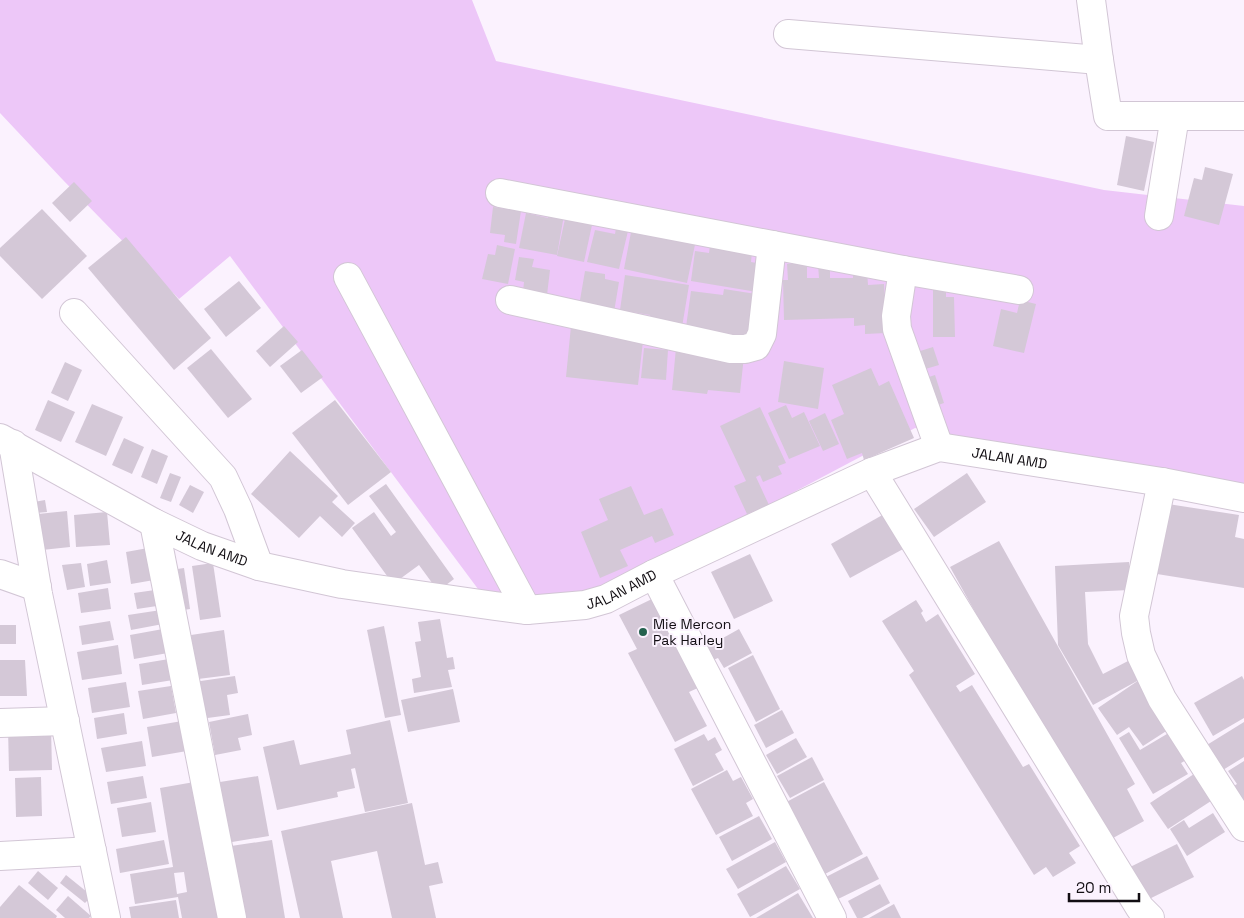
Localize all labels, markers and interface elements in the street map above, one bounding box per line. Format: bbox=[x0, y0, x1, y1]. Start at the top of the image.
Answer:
street label: JALAN AMD bbox=[970, 443, 1049, 473]
street label: JALAN AMD bbox=[173, 526, 250, 570]
street label: JALAN AMD bbox=[584, 565, 660, 613]
place label: Mie Mercon Pak Harley bbox=[653, 615, 731, 649]
marker: Mie Mercon Pak Harley bbox=[637, 626, 649, 638]
scale bar bbox=[1069, 870, 1139, 902]
text: 20 m bbox=[1076, 878, 1111, 897]

